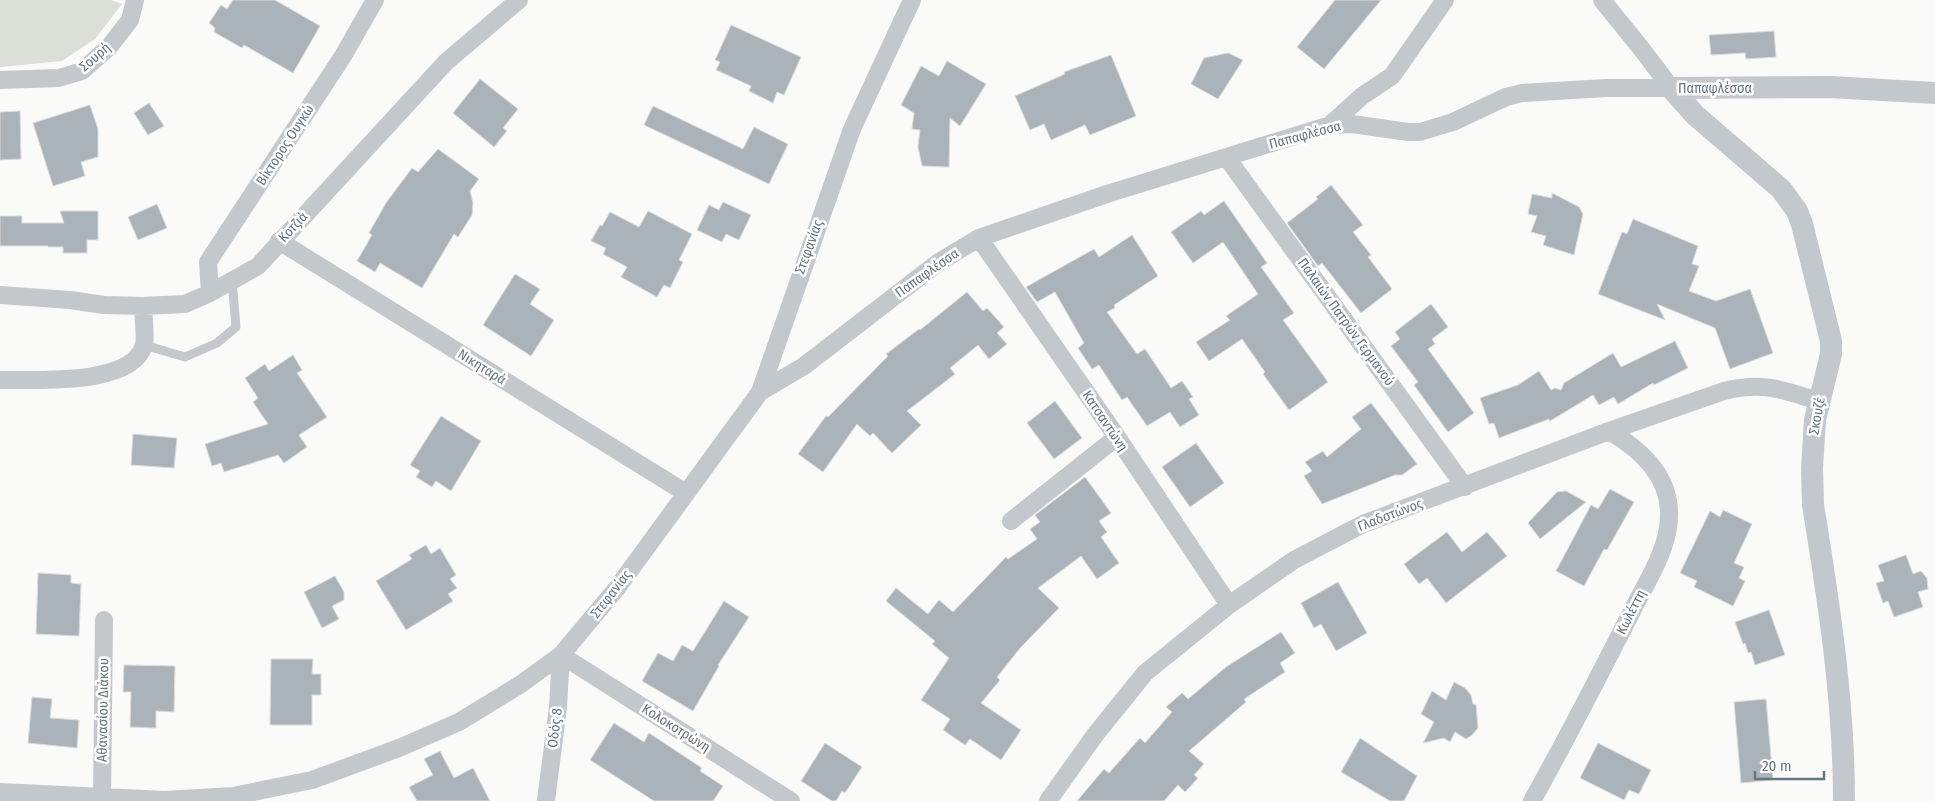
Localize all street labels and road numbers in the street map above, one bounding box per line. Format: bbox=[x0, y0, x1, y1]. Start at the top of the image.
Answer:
street label: Σουρή bbox=[76, 39, 114, 75]
street label: Παπαφλέσσα bbox=[1678, 80, 1752, 97]
street label: Βίκτορος Ουγκώ bbox=[253, 101, 318, 189]
street label: Παπαφλέσσα bbox=[1267, 117, 1343, 153]
street label: Κοτζιά bbox=[275, 208, 311, 246]
street label: Στεφανίας bbox=[791, 218, 827, 276]
street label: Παπαφλέσσα bbox=[892, 245, 962, 301]
street label: Παλαιών Πατρών Γερμανού bbox=[1294, 255, 1398, 389]
street label: Νικηταρά bbox=[455, 346, 509, 388]
street label: Κατσαντώνη bbox=[1078, 387, 1132, 455]
street label: Σκουζέ bbox=[1805, 396, 1829, 436]
street label: Γλαδστώνος bbox=[1355, 495, 1425, 535]
street label: Στεφανίας bbox=[587, 566, 635, 621]
street label: Κωλέττη bbox=[1613, 587, 1649, 637]
street label: Αθανασίου Διάκου bbox=[94, 658, 112, 762]
street label: Κολοκοτρώνη bbox=[639, 700, 713, 756]
street label: Οδός 8 bbox=[544, 707, 566, 749]

